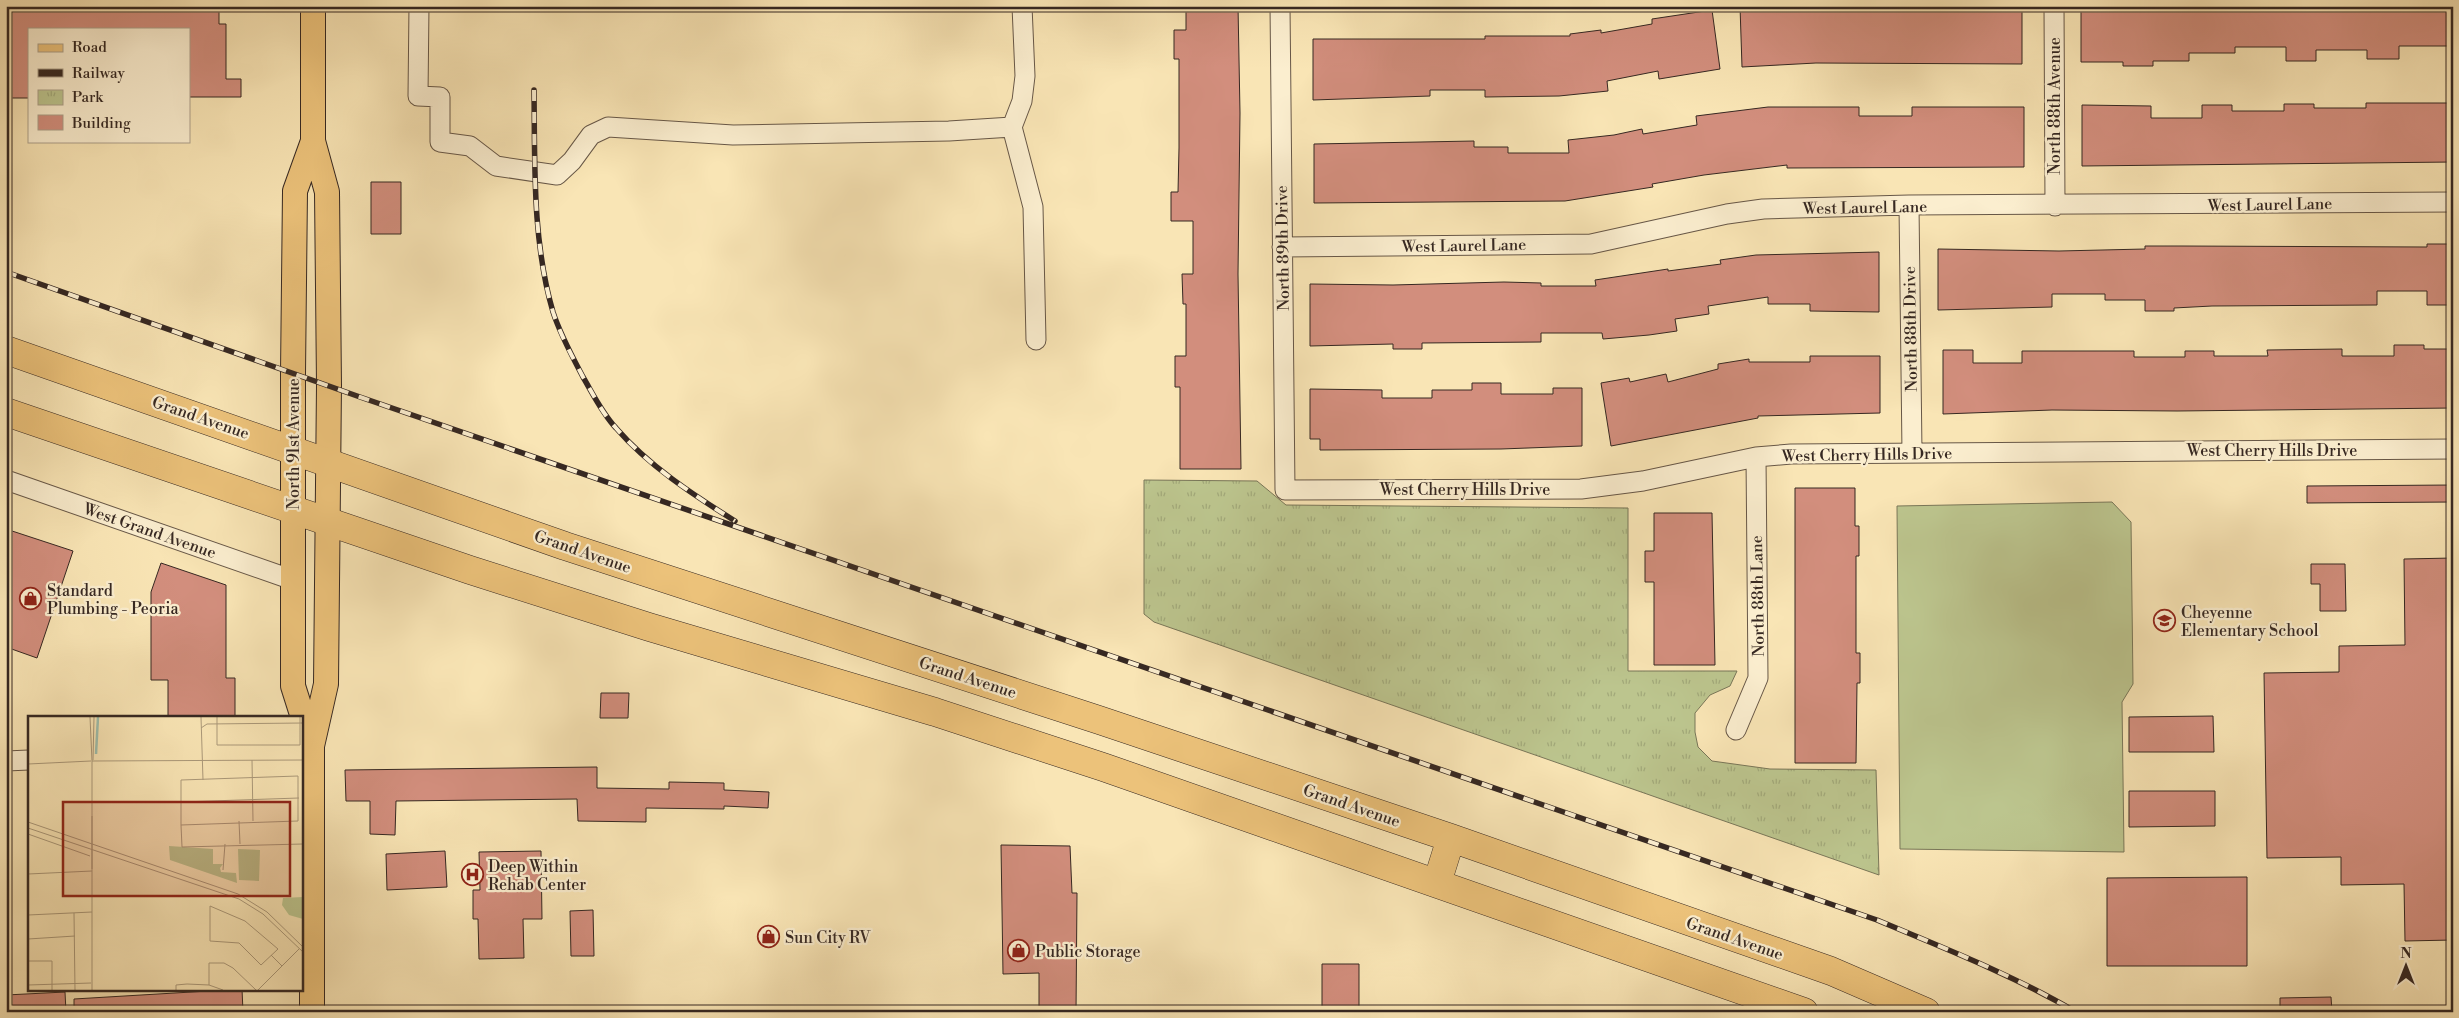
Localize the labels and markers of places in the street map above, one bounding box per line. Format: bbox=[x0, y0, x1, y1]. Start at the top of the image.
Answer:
place label: Standard Plumbing - Peoria bbox=[47, 581, 179, 619]
shop icon: Standard Plumbing - Peoria bbox=[19, 587, 43, 611]
place label: Cheyenne Elementary School bbox=[2181, 603, 2319, 641]
school or university icon: Cheyenne Elementary School bbox=[2153, 609, 2177, 633]
place label: Deep Within Rehab Center bbox=[488, 857, 586, 895]
hospital icon: Deep Within Rehab Center bbox=[460, 863, 484, 887]
shop icon: Sun City RV bbox=[757, 925, 781, 949]
place label: Sun City RV bbox=[785, 928, 871, 948]
shop icon: Public Storage bbox=[1007, 939, 1031, 963]
place label: Public Storage bbox=[1035, 942, 1140, 962]

